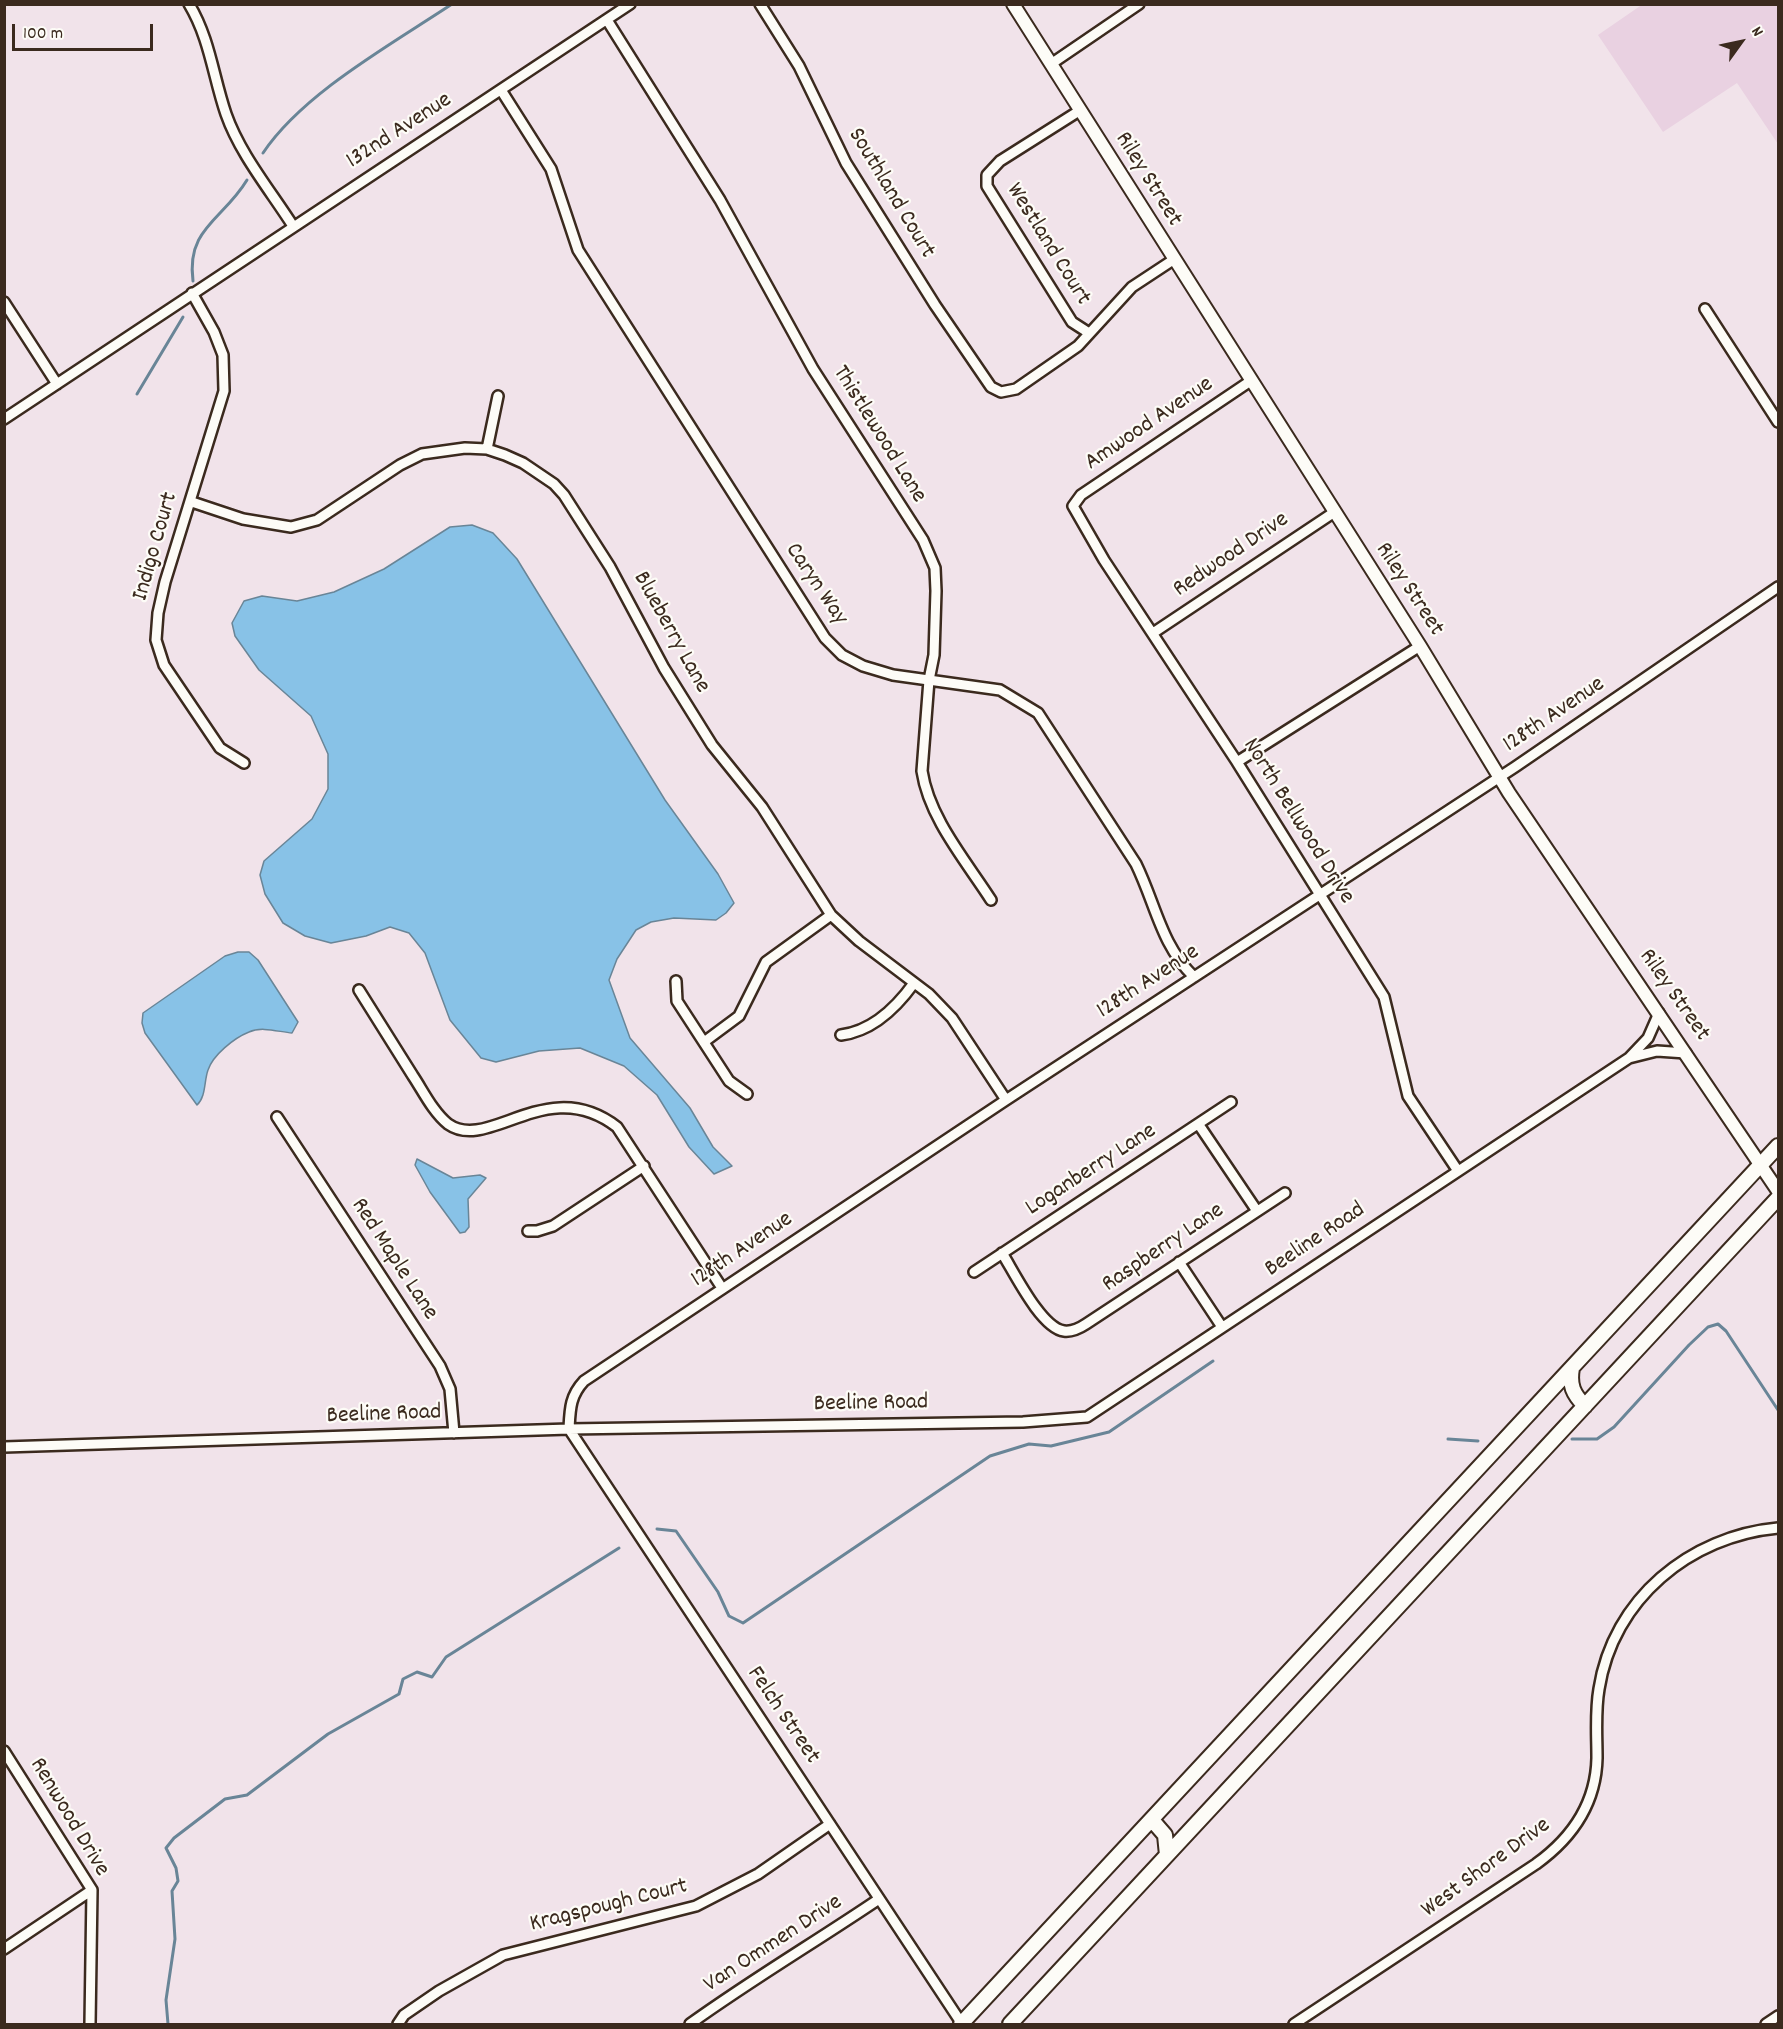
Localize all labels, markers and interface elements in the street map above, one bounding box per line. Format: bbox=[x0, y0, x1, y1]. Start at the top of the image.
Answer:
scale bar bbox=[15, 12, 156, 50]
north arrow bbox=[1711, 12, 1771, 72]
text: 100 m bbox=[23, 22, 63, 47]
text: N bbox=[1745, 22, 1768, 42]
street label: 132nd Avenue bbox=[342, 87, 458, 177]
street label: Southland Court bbox=[840, 124, 940, 264]
street label: Riley Street bbox=[1107, 127, 1187, 233]
street label: Westland Court bbox=[998, 179, 1096, 311]
street label: Thistlewood Lane bbox=[824, 361, 932, 509]
street label: Amwood Avenue bbox=[1080, 371, 1220, 479]
street label: Indigo Court bbox=[128, 489, 186, 605]
street label: Redwood Drive bbox=[1169, 507, 1295, 605]
street label: Caryn Way bbox=[777, 538, 853, 632]
street label: Riley Street bbox=[1367, 538, 1449, 642]
street label: Blueberry Lane bbox=[625, 567, 715, 699]
street label: 128th Avenue bbox=[1499, 672, 1611, 760]
street label: North Bellwood Drive bbox=[1234, 734, 1360, 910]
street label: 128th Avenue bbox=[1092, 939, 1206, 1027]
street label: Riley Street bbox=[1631, 944, 1715, 1048]
street label: Loganberry Lane bbox=[1021, 1118, 1163, 1224]
street label: Red Maple Lane bbox=[343, 1194, 443, 1326]
street label: Beeline Road bbox=[1260, 1197, 1372, 1285]
street label: Raspberry Lane bbox=[1098, 1198, 1230, 1300]
street label: 128th Avenue bbox=[687, 1207, 799, 1295]
street label: Beeline Road bbox=[813, 1390, 929, 1420]
street label: Beeline Road bbox=[326, 1400, 442, 1432]
street label: Felch Street bbox=[739, 1662, 825, 1770]
street label: Renwood Drive bbox=[21, 1754, 115, 1882]
street label: West Shore Drive bbox=[1417, 1813, 1557, 1925]
street label: Kragspough Court bbox=[527, 1873, 691, 1941]
street label: Van Ommen Drive bbox=[699, 1889, 849, 2001]

